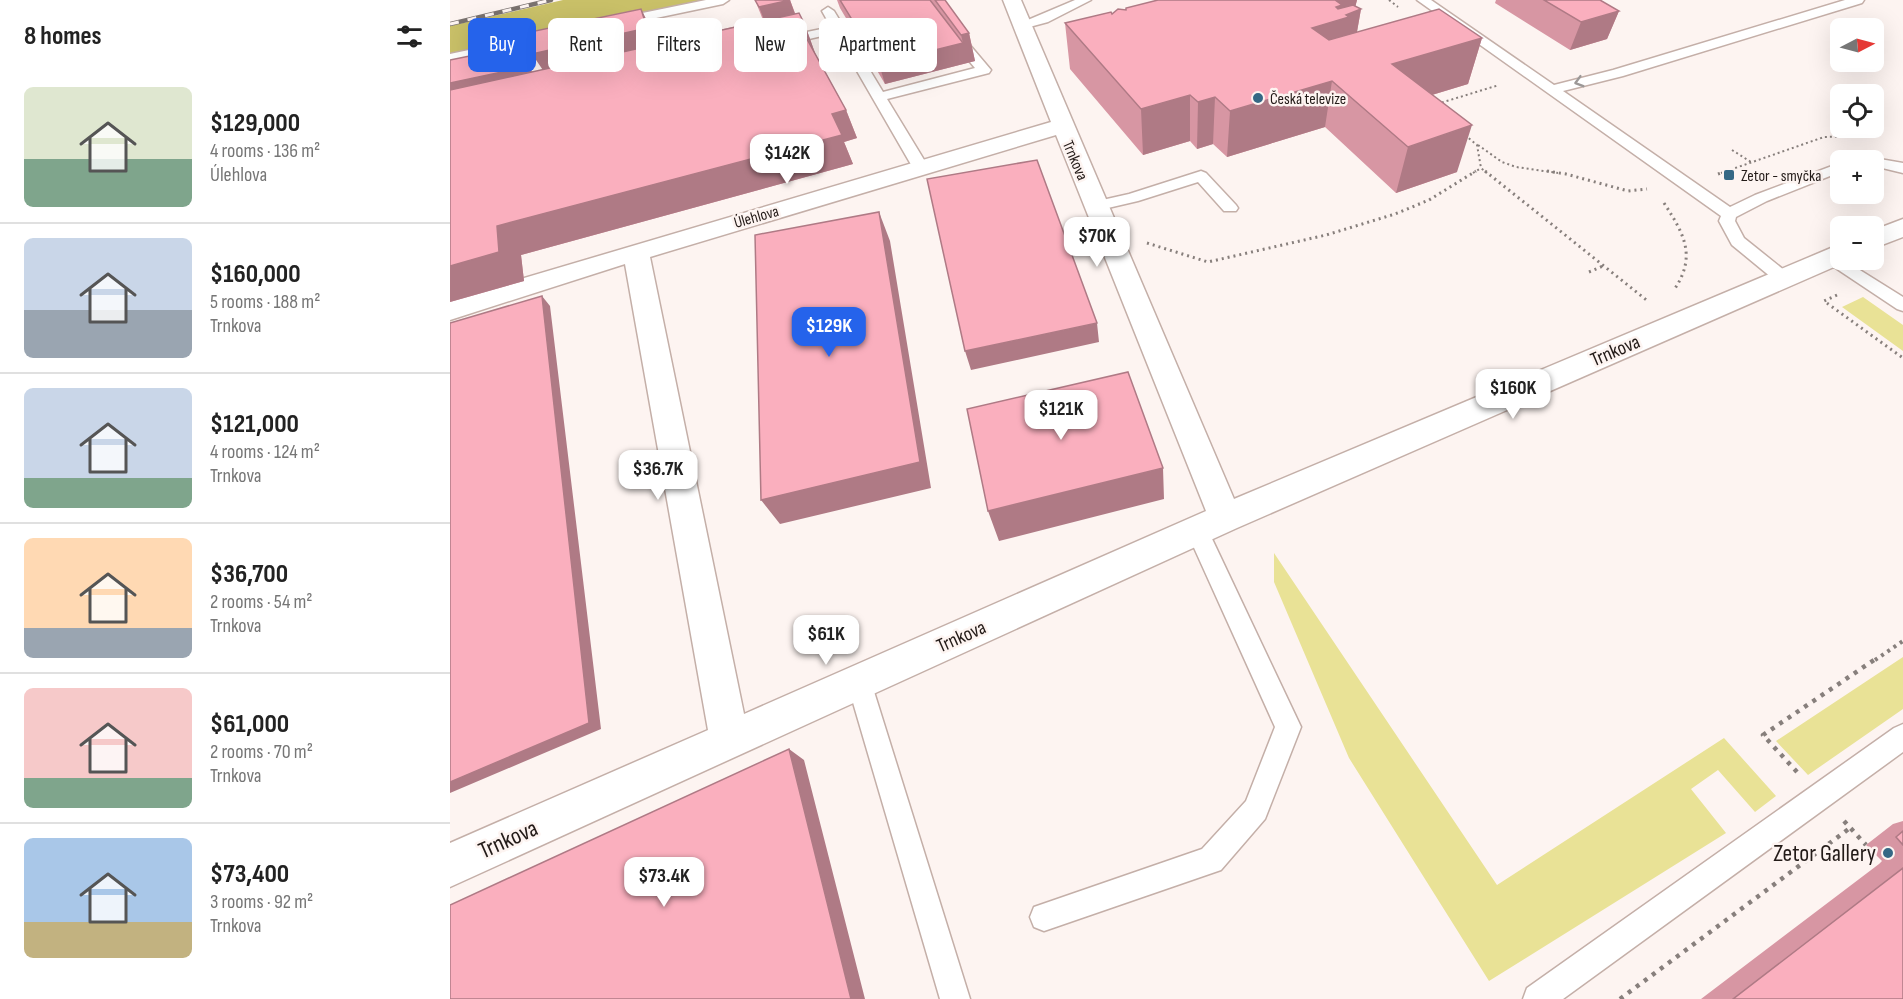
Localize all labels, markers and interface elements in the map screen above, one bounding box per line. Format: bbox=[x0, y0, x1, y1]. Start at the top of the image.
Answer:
chip: Buy bbox=[468, 18, 536, 72]
chip: Rent bbox=[548, 18, 624, 72]
chip: Filters bbox=[636, 18, 722, 72]
chip: New bbox=[734, 18, 807, 72]
chip: Apartment bbox=[819, 18, 937, 72]
north arrow bbox=[1830, 18, 1884, 72]
map controls bbox=[1830, 18, 1884, 270]
icon: filters bbox=[393, 20, 426, 53]
text: 8 homes bbox=[24, 21, 102, 52]
one-way arrow bbox=[1574, 75, 1585, 87]
button: locate bbox=[1830, 84, 1884, 138]
place label: Česká televize bbox=[1270, 90, 1346, 109]
marker: Česká televize bbox=[1251, 91, 1265, 105]
text: $129,000 bbox=[210, 108, 300, 139]
icon: home bbox=[72, 111, 144, 183]
pin: $142K bbox=[745, 134, 829, 185]
street label: Trnkova bbox=[1058, 138, 1091, 183]
text: 4 rooms · 136 m² bbox=[210, 139, 320, 163]
text: $142K bbox=[764, 141, 810, 165]
button: + bbox=[1830, 150, 1884, 204]
text: Úlehlova bbox=[210, 163, 267, 187]
place label: Zetor - smyčka bbox=[1741, 167, 1821, 186]
marker: Zetor - smyčka bbox=[1722, 168, 1736, 182]
street label: Úlehlova bbox=[732, 202, 781, 233]
button: − bbox=[1830, 216, 1884, 270]
pin: $70K bbox=[1061, 217, 1133, 268]
text: $70K bbox=[1078, 224, 1116, 248]
text: $160,000 bbox=[210, 259, 301, 290]
icon: home bbox=[72, 262, 144, 334]
text: 5 rooms · 188 m² bbox=[210, 290, 320, 314]
pin: $129K bbox=[787, 307, 871, 358]
text: Trnkova bbox=[210, 314, 262, 338]
text: $129K bbox=[806, 314, 852, 338]
street label: Trnkova bbox=[1587, 330, 1644, 372]
pin: $160K bbox=[1471, 369, 1555, 420]
text: $160K bbox=[1490, 376, 1536, 400]
pin: $121K bbox=[1019, 390, 1103, 441]
text: $121K bbox=[1039, 397, 1084, 421]
text: $121,000 bbox=[210, 409, 299, 440]
icon: home bbox=[72, 412, 144, 484]
text: 4 rooms · 124 m² bbox=[210, 440, 320, 464]
pin: $36.7K bbox=[609, 450, 707, 501]
text: $36.7K bbox=[633, 457, 683, 481]
text: Trnkova bbox=[210, 464, 262, 488]
text: $36,700 bbox=[210, 559, 288, 590]
icon: home bbox=[72, 562, 144, 634]
text: 2 rooms · 54 m² bbox=[210, 590, 312, 614]
text: Trnkova bbox=[210, 614, 262, 638]
pin: $61K bbox=[790, 615, 862, 666]
street label: Trnkova bbox=[933, 615, 990, 658]
text: $61K bbox=[807, 622, 845, 646]
text: $61,000 bbox=[210, 709, 289, 740]
icon: home bbox=[72, 712, 144, 784]
text: 2 rooms · 70 m² bbox=[210, 740, 313, 764]
text: Trnkova bbox=[210, 764, 262, 788]
street label: Trnkova bbox=[474, 814, 542, 865]
place label: Zetor Gallery bbox=[1773, 839, 1876, 868]
marker: Zetor Gallery bbox=[1881, 846, 1895, 860]
pin: $73.4K bbox=[615, 857, 713, 908]
text: $73,400 bbox=[210, 859, 289, 890]
icon: home bbox=[72, 862, 144, 934]
text: $73.4K bbox=[638, 864, 690, 888]
text: 3 rooms · 92 m² bbox=[210, 890, 313, 914]
text: Trnkova bbox=[210, 914, 262, 938]

